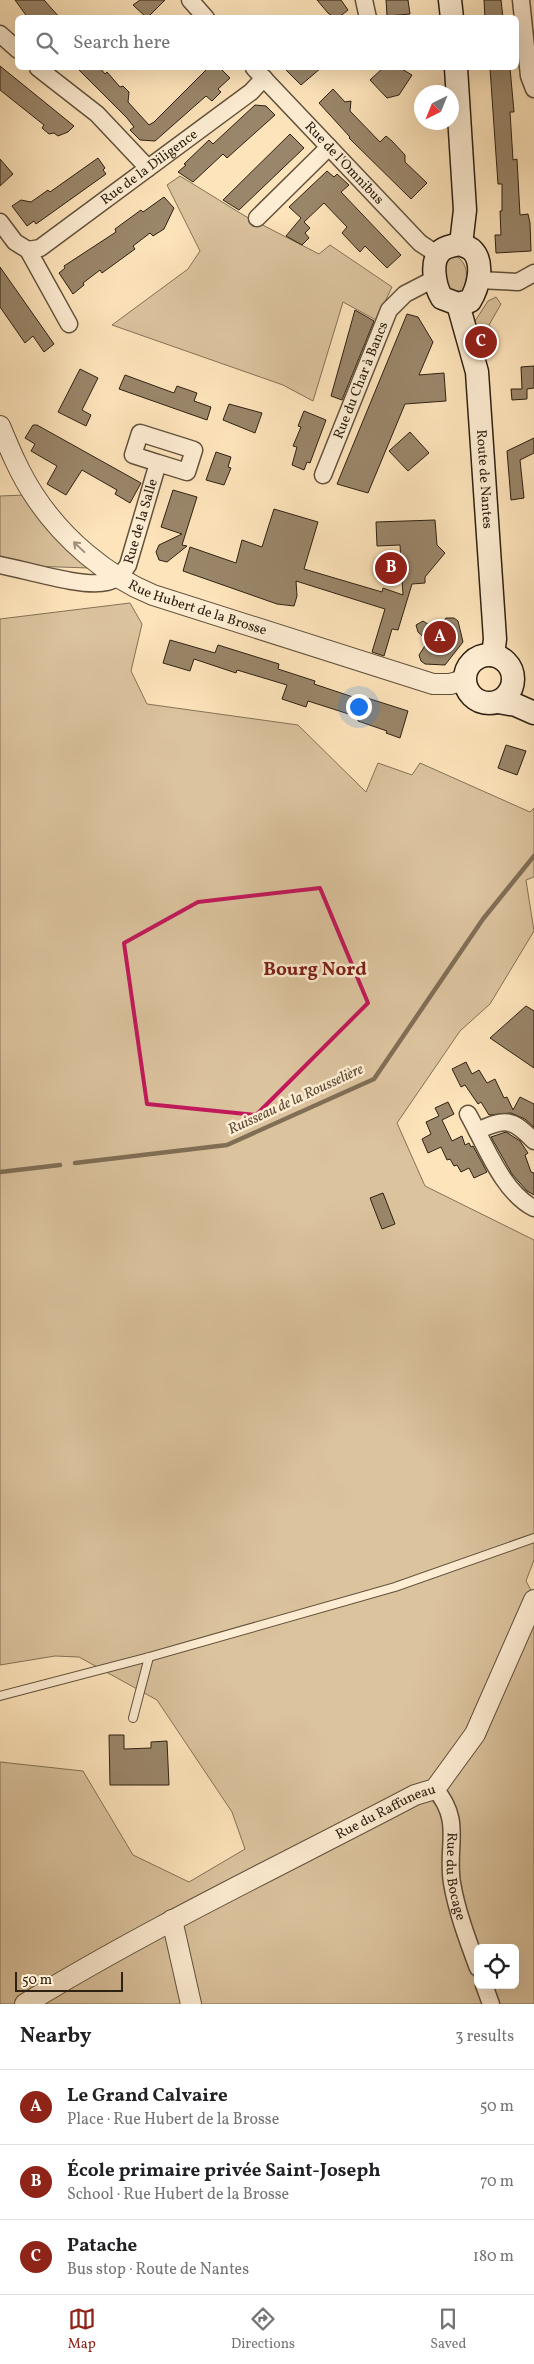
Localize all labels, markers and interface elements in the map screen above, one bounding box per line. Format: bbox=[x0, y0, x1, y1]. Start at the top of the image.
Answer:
search box bbox=[15, 15, 519, 70]
icon: search bbox=[33, 29, 61, 57]
text: Search here bbox=[73, 30, 170, 56]
north arrow bbox=[414, 85, 459, 130]
street label: Rue de l'Omnibus bbox=[300, 117, 388, 209]
street label: Rue de la Diligence bbox=[97, 125, 202, 209]
street label: Rue du Char à Bancs bbox=[329, 319, 393, 442]
pin: C bbox=[465, 323, 497, 361]
street label: Route de Nantes bbox=[471, 429, 497, 529]
street label: Rue de la Salle bbox=[119, 476, 162, 566]
one-way arrow bbox=[73, 541, 86, 552]
pin: B bbox=[375, 549, 407, 587]
street label: Rue Hubert de la Brosse bbox=[125, 575, 270, 640]
pin: A bbox=[424, 618, 456, 656]
your location bbox=[346, 694, 372, 720]
district label: Bourg Nord bbox=[263, 957, 367, 983]
water label: Ruisseau de la Rousselière bbox=[225, 1059, 368, 1141]
street label: Rue du Raffuneau bbox=[332, 1780, 438, 1844]
street label: Rue du Bocage bbox=[441, 1832, 470, 1923]
map controls bbox=[474, 1944, 519, 1989]
button: locate bbox=[474, 1944, 519, 1989]
scale bar bbox=[15, 1969, 122, 1992]
text: 50 m bbox=[22, 1971, 52, 1990]
text: Nearby bbox=[20, 2022, 91, 2051]
text: 3 results bbox=[455, 2026, 514, 2048]
text: Le Grand Calvaire bbox=[67, 2083, 228, 2109]
text: A bbox=[30, 2096, 42, 2118]
text: 50 m bbox=[480, 2096, 514, 2118]
text: Place · Rue Hubert de la Brosse bbox=[67, 2109, 279, 2131]
text: École primaire privée Saint-Joseph bbox=[67, 2158, 381, 2184]
text: B bbox=[31, 2171, 41, 2193]
text: 70 m bbox=[480, 2171, 514, 2193]
text: School · Rue Hubert de la Brosse bbox=[67, 2184, 289, 2206]
text: Patache bbox=[67, 2233, 137, 2259]
text: C bbox=[31, 2246, 41, 2268]
text: 180 m bbox=[473, 2246, 514, 2268]
text: Bus stop · Route de Nantes bbox=[67, 2259, 249, 2281]
tab: Map bbox=[68, 2305, 96, 2354]
tab: Directions bbox=[231, 2305, 295, 2354]
tab: Saved bbox=[430, 2305, 466, 2354]

